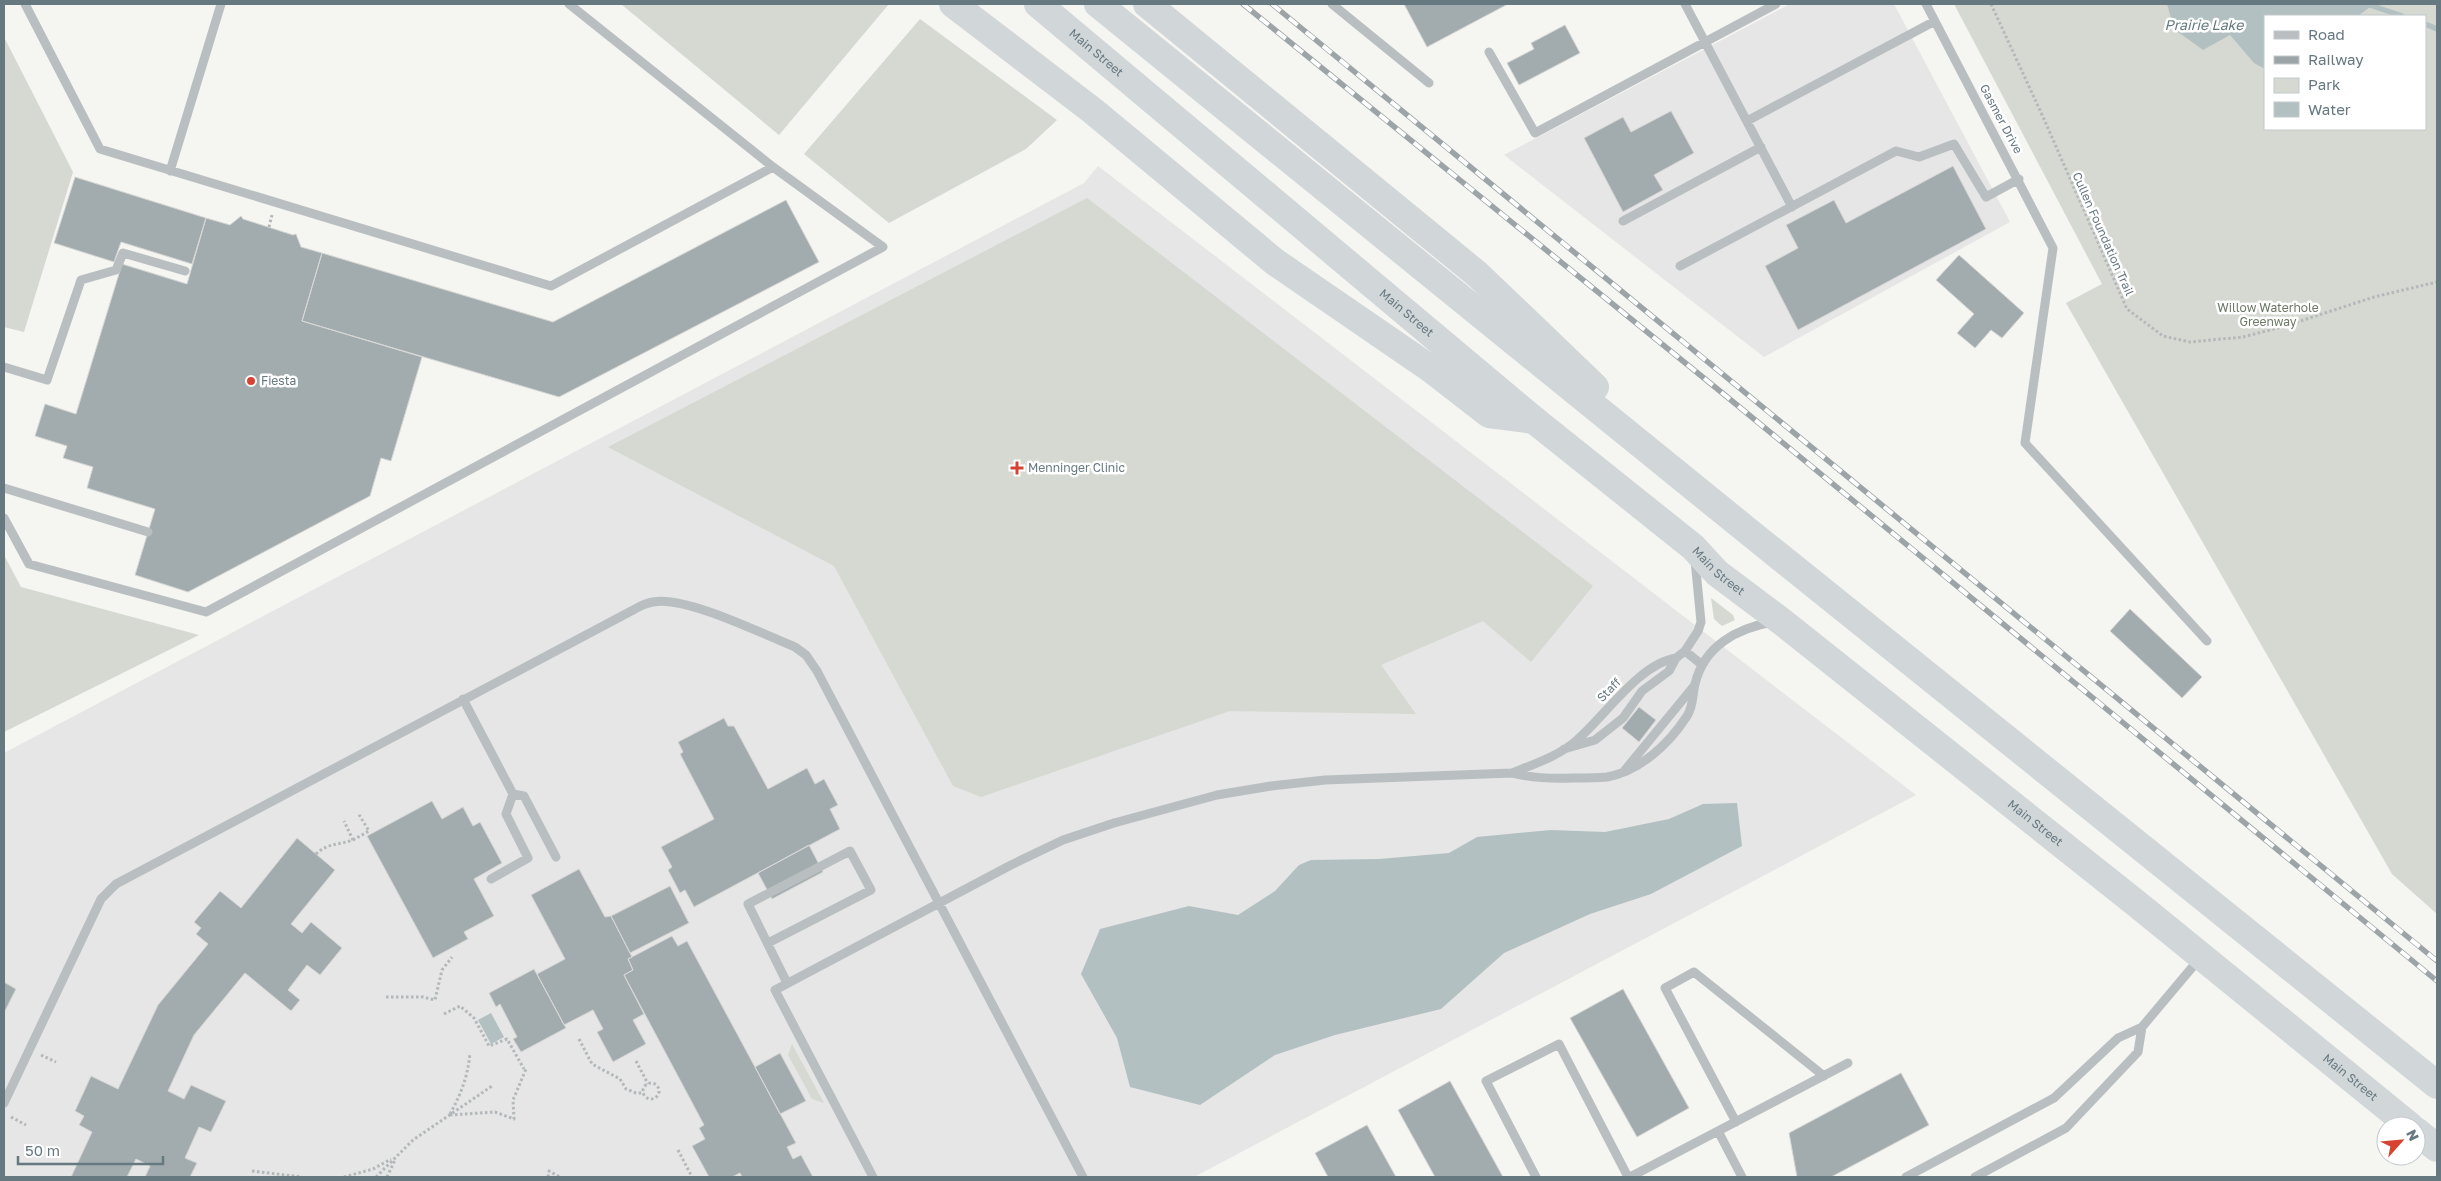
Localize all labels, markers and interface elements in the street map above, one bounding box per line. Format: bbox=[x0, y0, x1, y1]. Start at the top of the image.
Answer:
legend bbox=[2264, 15, 2426, 130]
water label: Prairie Lake bbox=[2165, 16, 2244, 33]
street label: Main Street bbox=[1066, 25, 1127, 80]
text: Road bbox=[2308, 25, 2345, 43]
text: Railway bbox=[2308, 50, 2364, 68]
text: Park bbox=[2308, 75, 2341, 93]
street label: Gasmer Drive bbox=[1977, 81, 2026, 156]
text: Water bbox=[2308, 100, 2351, 118]
street label: Cullen Foundation Trail bbox=[2069, 170, 2138, 298]
street label: Main Street bbox=[1377, 286, 1437, 340]
park label: Willow Waterhole Greenway bbox=[2217, 300, 2319, 329]
place label: Fiesta bbox=[261, 373, 296, 388]
marker: Fiesta bbox=[245, 375, 257, 387]
place label: Menninger Clinic bbox=[1028, 460, 1125, 475]
marker: Menninger Clinic bbox=[1010, 461, 1024, 475]
street label: Main Street bbox=[1689, 543, 1748, 598]
street label: Staff bbox=[1594, 674, 1624, 705]
street label: Main Street bbox=[2005, 796, 2066, 849]
street label: Main Street bbox=[2320, 1050, 2381, 1104]
north arrow bbox=[2376, 1116, 2426, 1166]
text: N bbox=[2403, 1126, 2423, 1143]
scale bar bbox=[18, 1134, 162, 1166]
text: 50 m bbox=[25, 1141, 60, 1159]

